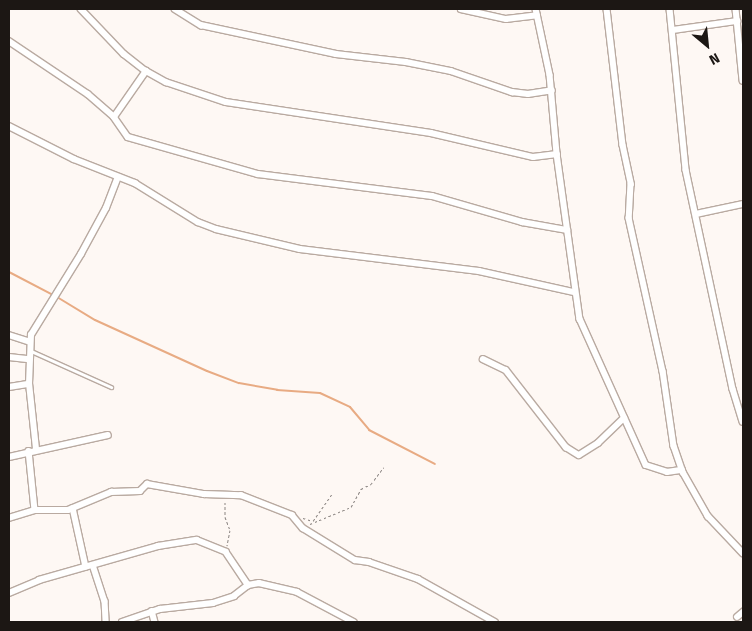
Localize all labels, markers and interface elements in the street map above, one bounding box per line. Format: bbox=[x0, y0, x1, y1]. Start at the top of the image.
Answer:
north arrow bbox=[682, 20, 732, 70]
text: N bbox=[706, 49, 722, 68]

